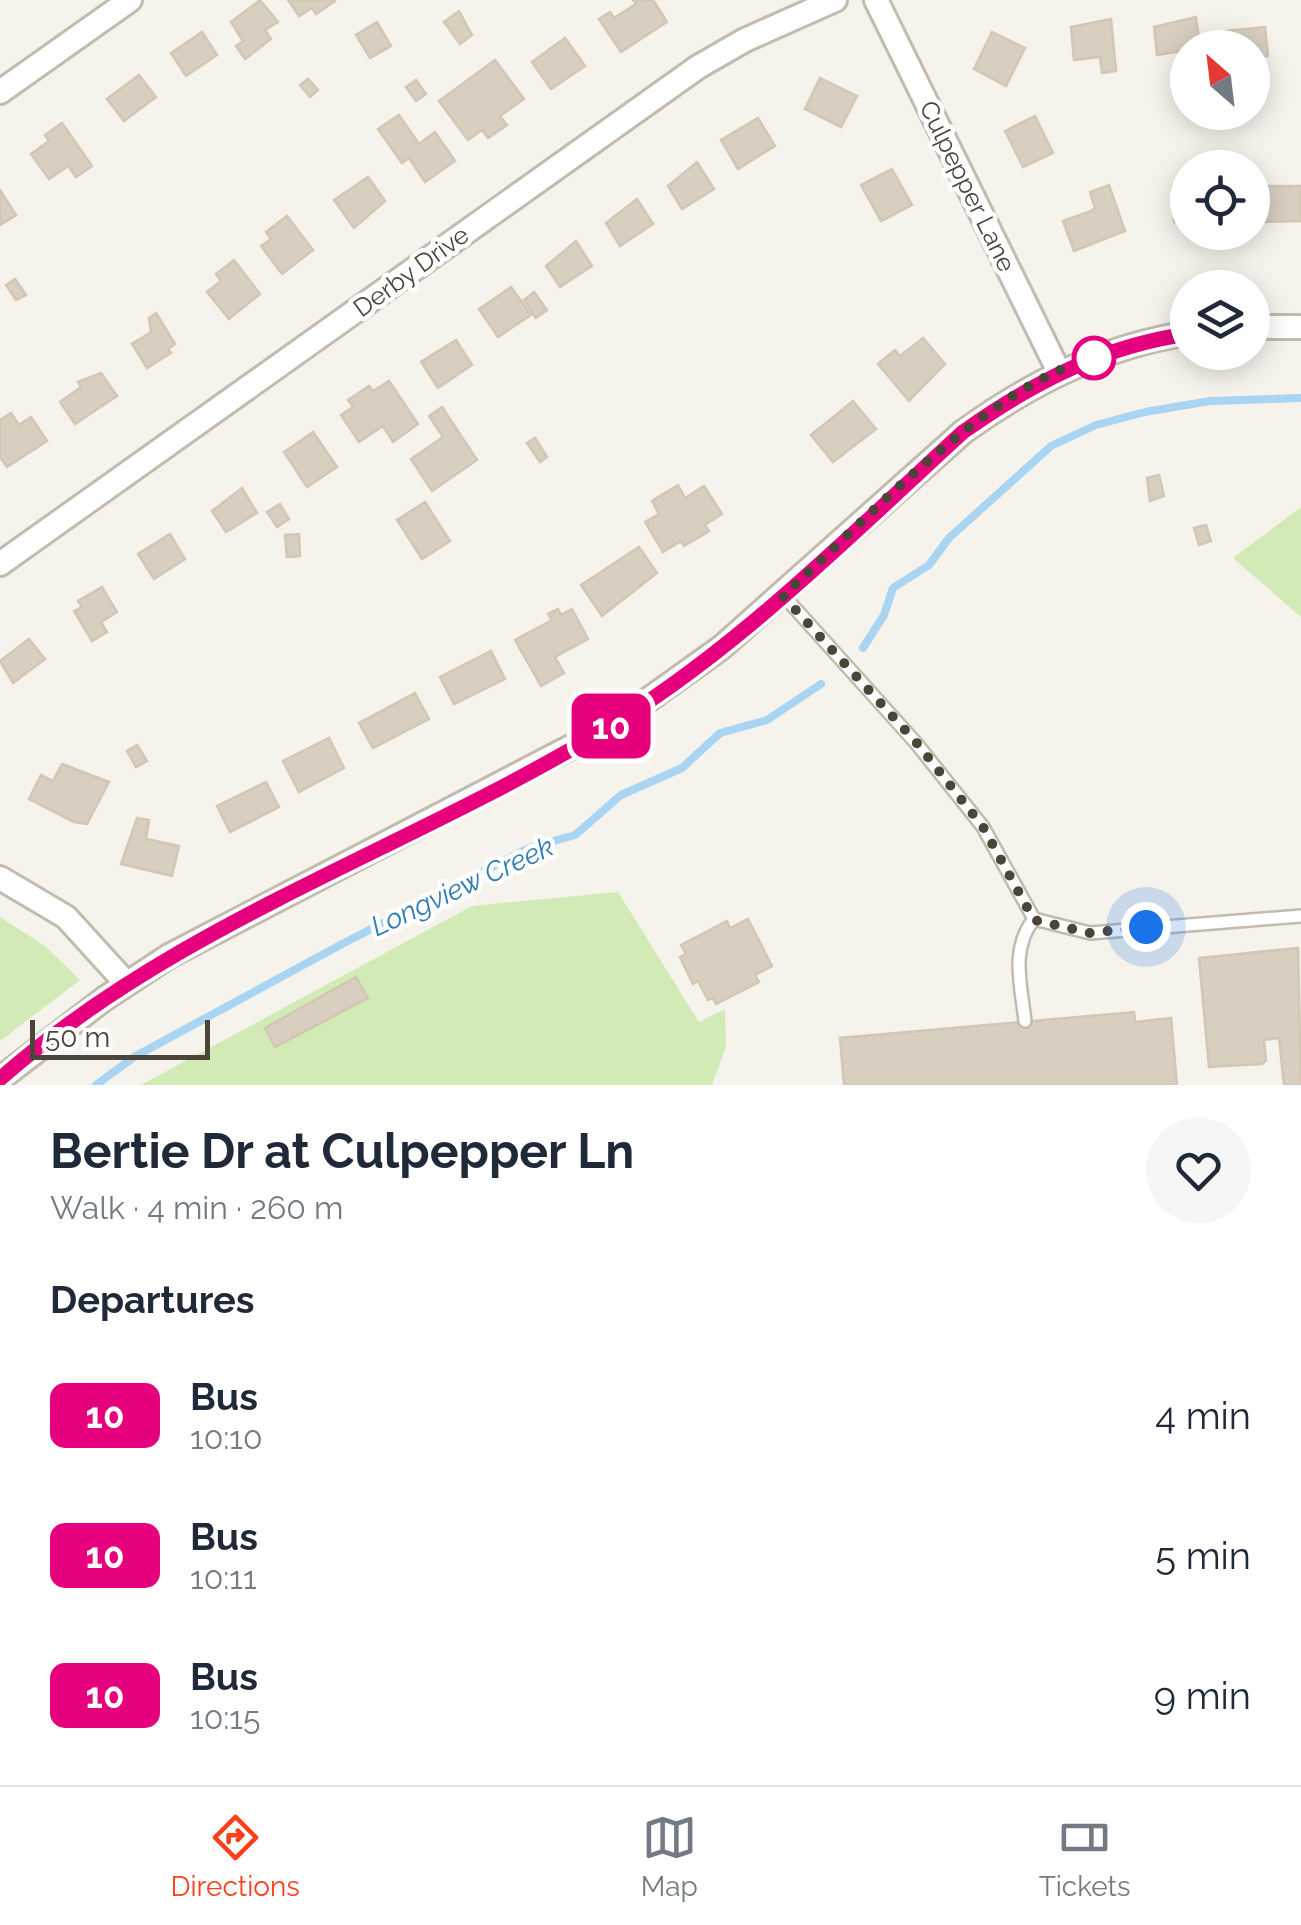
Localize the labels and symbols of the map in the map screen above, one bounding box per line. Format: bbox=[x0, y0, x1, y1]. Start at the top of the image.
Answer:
north arrow bbox=[1170, 30, 1270, 130]
street label: Culpepper Lane bbox=[914, 96, 1022, 276]
street label: Derby Drive bbox=[347, 219, 475, 323]
unlabelled marker bbox=[1073, 337, 1115, 379]
line badge: 10 bbox=[566, 694, 656, 758]
water label: Longview Creek bbox=[366, 830, 559, 943]
your location bbox=[1121, 902, 1171, 952]
scale bar bbox=[30, 1015, 210, 1060]

